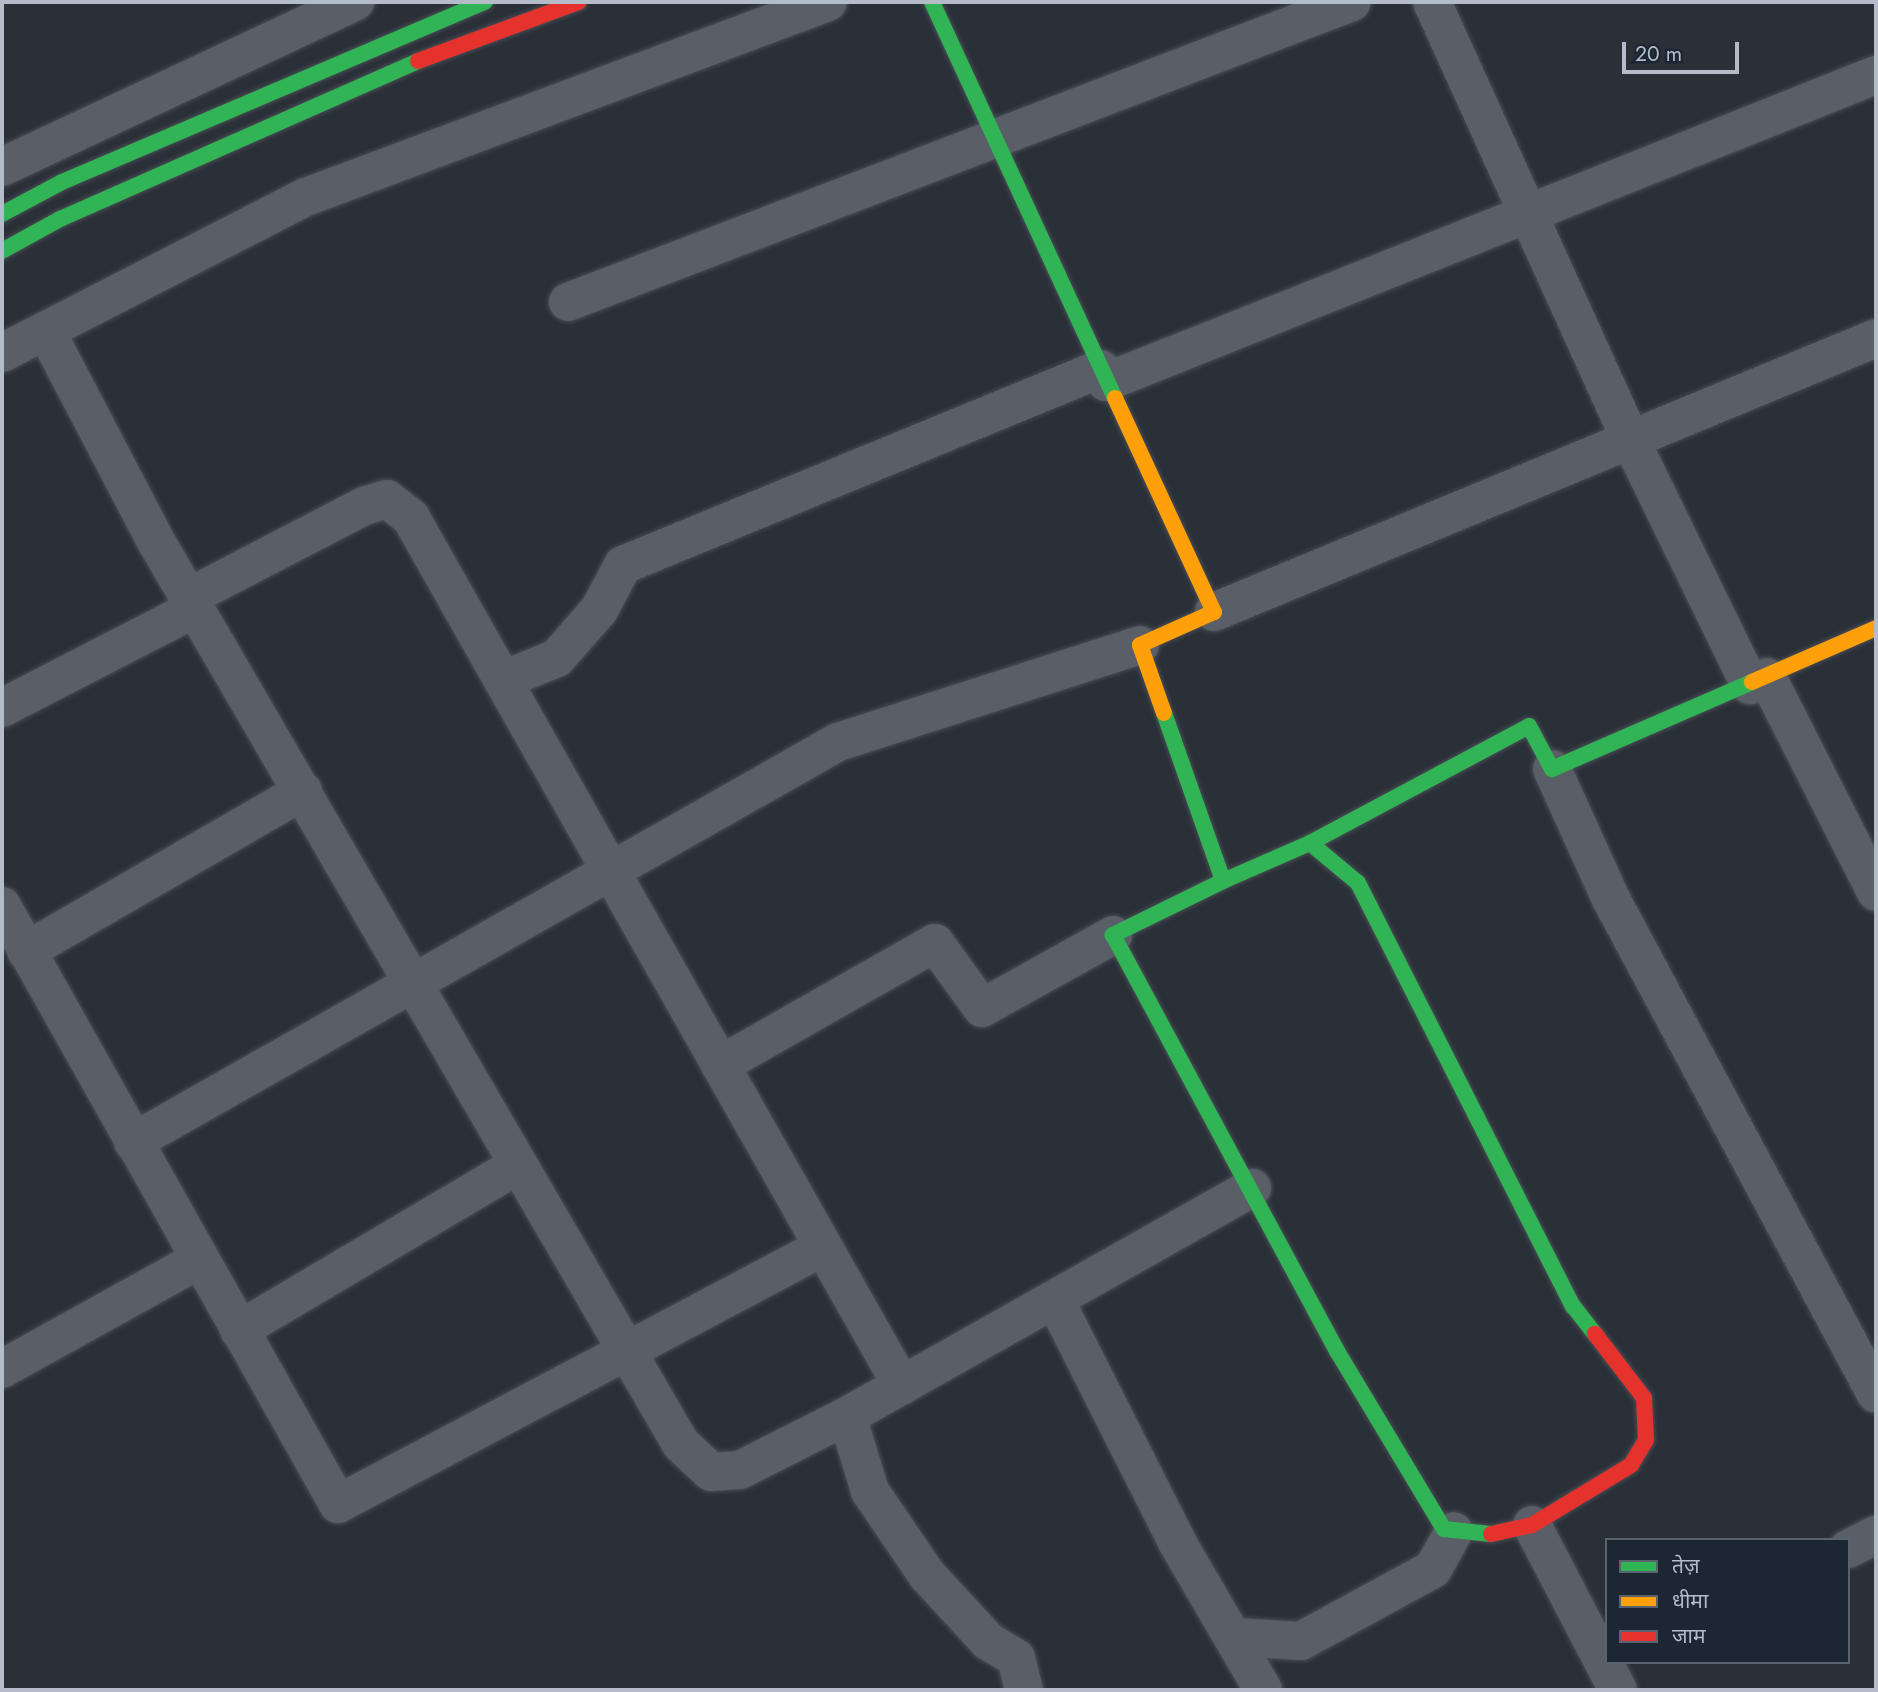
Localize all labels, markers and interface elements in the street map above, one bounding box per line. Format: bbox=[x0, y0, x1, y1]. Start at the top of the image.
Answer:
scale bar bbox=[1626, 28, 1743, 72]
text: 20 m bbox=[1635, 39, 1682, 69]
legend bbox=[1605, 1538, 1850, 1664]
text: तेज़ bbox=[1672, 1551, 1700, 1581]
text: धीमा bbox=[1672, 1586, 1708, 1616]
text: जाम bbox=[1672, 1621, 1706, 1651]

